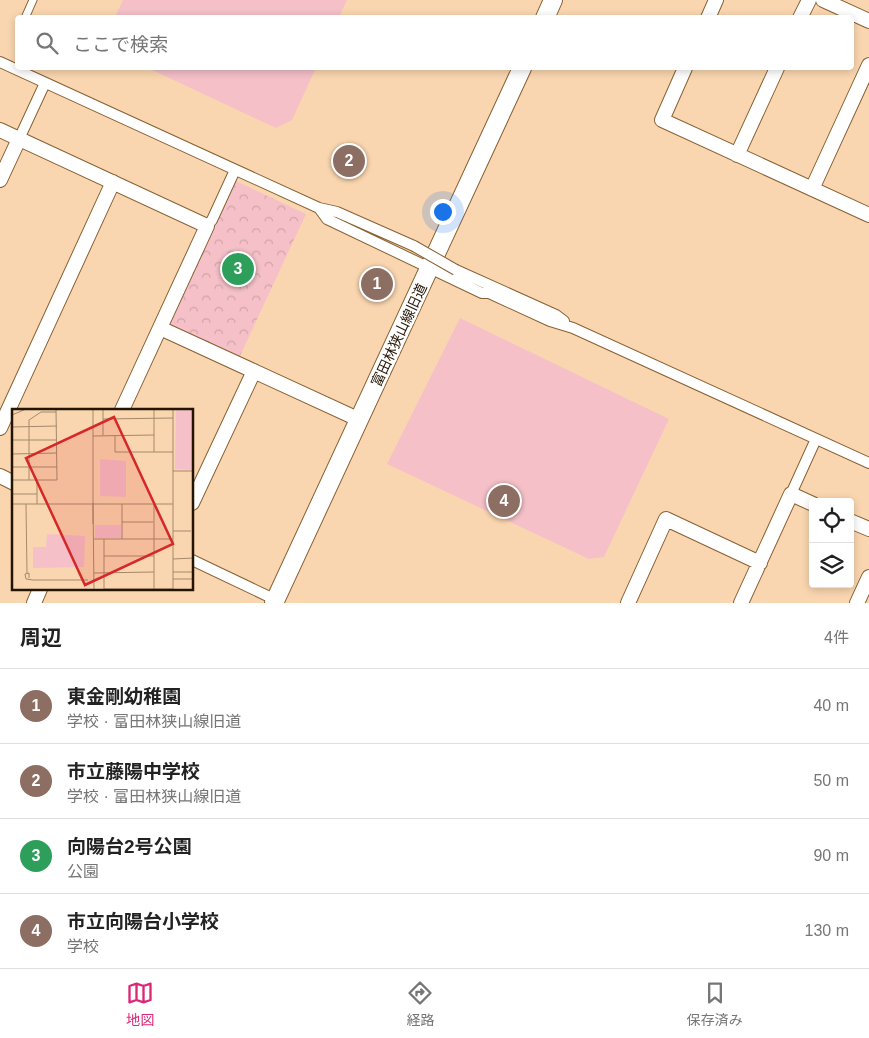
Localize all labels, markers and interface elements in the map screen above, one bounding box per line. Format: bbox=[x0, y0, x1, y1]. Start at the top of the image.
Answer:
search box bbox=[15, 15, 854, 70]
icon: search bbox=[33, 29, 61, 57]
text: ここで検索 bbox=[73, 34, 168, 55]
pin: 2 bbox=[333, 142, 365, 180]
your location bbox=[430, 199, 456, 225]
pin: 3 bbox=[222, 250, 254, 288]
pin: 1 bbox=[361, 265, 393, 303]
street label: 富田林狭山線旧道 bbox=[368, 281, 430, 389]
inset map bbox=[12, 409, 194, 590]
pin: 4 bbox=[488, 482, 520, 520]
map controls bbox=[809, 498, 854, 588]
button: locate bbox=[809, 498, 854, 543]
button: layers bbox=[809, 543, 854, 588]
text: 周辺 bbox=[20, 626, 62, 649]
text: 4件 bbox=[824, 629, 849, 646]
text: 東金剛幼稚園 bbox=[67, 686, 181, 707]
text: 1 bbox=[32, 697, 40, 714]
text: 40 m bbox=[813, 697, 849, 714]
text: 学校 · 富田林狭山線旧道 bbox=[67, 713, 241, 730]
text: 市立藤陽中学校 bbox=[67, 761, 200, 782]
text: 2 bbox=[32, 772, 40, 789]
text: 50 m bbox=[813, 772, 849, 789]
text: 学校 · 富田林狭山線旧道 bbox=[67, 788, 241, 805]
text: 向陽台2号公園 bbox=[67, 836, 192, 857]
text: 3 bbox=[32, 847, 40, 864]
text: 90 m bbox=[813, 847, 849, 864]
text: 公園 bbox=[67, 863, 99, 880]
text: 市立向陽台小学校 bbox=[67, 911, 219, 932]
text: 4 bbox=[32, 922, 40, 939]
text: 130 m bbox=[805, 922, 849, 939]
text: 学校 bbox=[67, 938, 99, 955]
tab: 地図 bbox=[126, 979, 154, 1029]
tab: 経路 bbox=[406, 979, 434, 1029]
tab: 保存済み bbox=[687, 979, 743, 1029]

